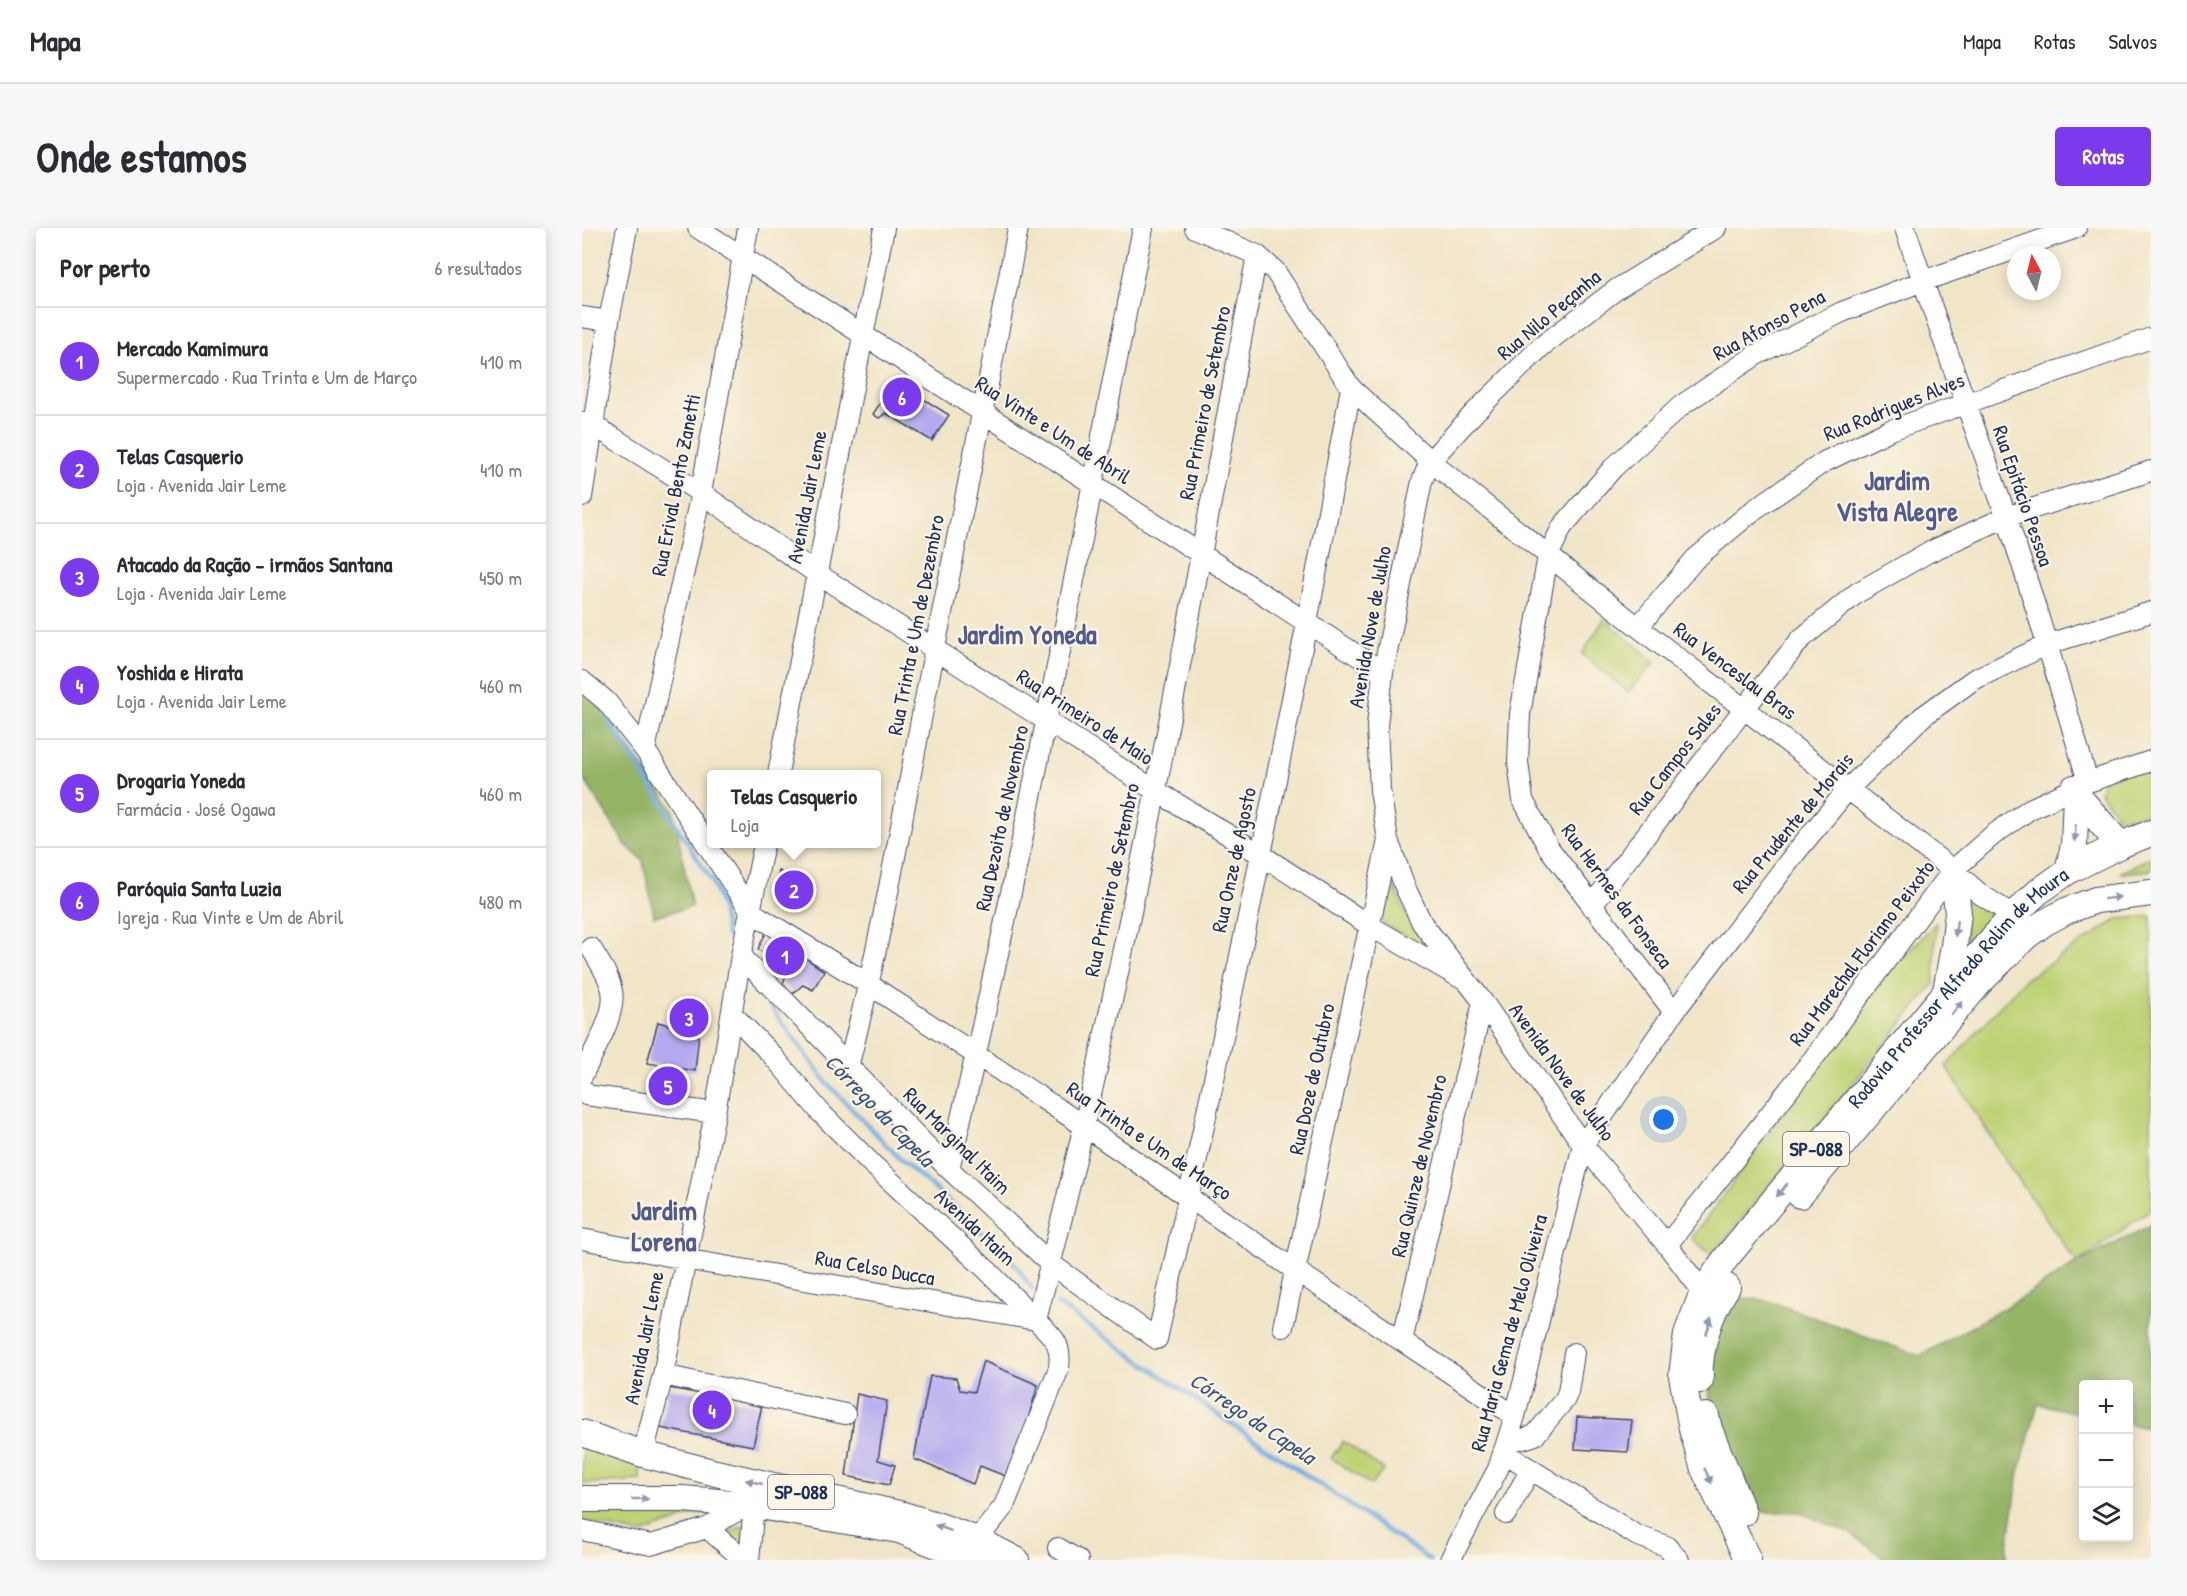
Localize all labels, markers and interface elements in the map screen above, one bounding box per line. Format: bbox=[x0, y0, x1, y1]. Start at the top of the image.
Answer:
text: Mapa bbox=[30, 22, 81, 60]
text: Mapa bbox=[1963, 27, 2001, 56]
text: Rotas bbox=[2034, 27, 2076, 56]
text: Salvos bbox=[2109, 27, 2157, 56]
button: Rotas bbox=[2055, 127, 2151, 186]
text: Onde estamos bbox=[36, 128, 247, 185]
north arrow bbox=[2007, 246, 2061, 300]
text: Por perto bbox=[60, 250, 150, 285]
text: 6 resultados bbox=[434, 254, 522, 281]
street label: Rua Nilo Peçanha bbox=[1491, 263, 1607, 367]
street label: Rua Afonso Pena bbox=[1707, 282, 1830, 367]
street label: Rua Primeiro de Setembro bbox=[1171, 303, 1238, 502]
text: Mercado Kamimura bbox=[117, 333, 268, 363]
text: 1 bbox=[76, 348, 83, 375]
text: 410 m bbox=[480, 348, 522, 375]
text: Supermercado · Rua Trinta e Um de Março bbox=[117, 363, 417, 390]
street label: Rua Rodrigues Alves bbox=[1819, 365, 1969, 448]
street label: Rua Vinte e Um de Abril bbox=[970, 368, 1137, 491]
pin: 6 bbox=[882, 374, 922, 420]
street label: Rua Erival Bento Zanetti bbox=[644, 391, 707, 578]
street label: Rua Epitácio Pessoa bbox=[1986, 422, 2061, 570]
street label: Avenida Jair Leme bbox=[779, 428, 834, 566]
text: Telas Casquerio bbox=[117, 441, 243, 471]
text: 2 bbox=[75, 456, 84, 483]
text: 410 m bbox=[480, 456, 522, 483]
district label: Jardim Vista Alegre bbox=[1836, 462, 1958, 531]
text: Loja · Avenida Jair Leme bbox=[117, 471, 287, 498]
street label: Rua Trinta e Um de Dezembro bbox=[880, 512, 951, 738]
street label: Avenida Nove de Julho bbox=[1341, 544, 1398, 710]
text: Atacado da Ração - irmãos Santana bbox=[117, 549, 392, 579]
text: 3 bbox=[75, 564, 84, 591]
text: 450 m bbox=[479, 564, 522, 591]
text: Loja · Avenida Jair Leme bbox=[117, 579, 287, 606]
street label: Rua Venceslau Bras bbox=[1668, 615, 1803, 727]
district label: Jardim Yoneda bbox=[958, 616, 1097, 652]
text: Yoshida e Hirata bbox=[117, 657, 243, 687]
street label: Rua Primeiro de Maio bbox=[1011, 661, 1159, 772]
text: 4 bbox=[76, 672, 83, 699]
text: 460 m bbox=[479, 672, 522, 699]
text: Loja · Avenida Jair Leme bbox=[117, 687, 287, 714]
street label: Rua Campos Sales bbox=[1622, 696, 1728, 821]
street label: Rua Dezoito de Novembro bbox=[968, 722, 1035, 913]
street label: Rua Prudente de Morais bbox=[1725, 746, 1860, 899]
text: Drogaria Yoneda bbox=[117, 765, 245, 795]
popup bbox=[707, 770, 881, 848]
text: 5 bbox=[75, 780, 84, 807]
text: 460 m bbox=[479, 780, 522, 807]
text: Telas Casquerio bbox=[731, 781, 857, 811]
street label: Rua Primeiro de Setembro bbox=[1077, 781, 1146, 979]
street label: Rua Onze de Agosto bbox=[1204, 785, 1263, 935]
text: Farmácia · José Ogawa bbox=[117, 795, 275, 822]
text: Loja bbox=[731, 811, 759, 838]
street label: Rua Hermes da Fonseca bbox=[1555, 817, 1680, 974]
one-way arrow bbox=[2070, 823, 2079, 842]
street label: Rua Marechal Floriano Peixoto bbox=[1782, 854, 1941, 1052]
street label: Rodovia Professor Alfredo Rolim de Moura bbox=[1841, 860, 2074, 1114]
pin: 2 bbox=[774, 868, 814, 912]
text: Paróquia Santa Luzia bbox=[117, 873, 281, 903]
text: 6 bbox=[76, 888, 83, 915]
text: 480 m bbox=[479, 888, 522, 915]
one-way arrow bbox=[2102, 893, 2121, 903]
text: Igreja · Rua Vinte e Um de Abril bbox=[117, 903, 343, 930]
one-way arrow bbox=[1951, 918, 1961, 937]
pin: 1 bbox=[766, 934, 804, 978]
pin: 3 bbox=[670, 996, 708, 1040]
street label: Avenida Nove de Julho bbox=[1502, 997, 1622, 1147]
one-way arrow bbox=[1951, 1000, 1964, 1016]
street label: Rua Doze de Outubro bbox=[1281, 1001, 1342, 1157]
water label: Córrego da Capela bbox=[819, 1047, 943, 1175]
pin: 5 bbox=[648, 1064, 688, 1108]
street label: Rua Quinze de Novembro bbox=[1383, 1072, 1454, 1260]
street label: Rua Trinta e Um de Março bbox=[1061, 1074, 1238, 1207]
street label: Rua Marginal Itaim bbox=[897, 1080, 1018, 1201]
your location bbox=[1649, 1105, 1678, 1134]
road number: SP-088 bbox=[1783, 1132, 1849, 1166]
street label: Avenida Itaim bbox=[928, 1181, 1022, 1272]
one-way arrow bbox=[1776, 1182, 1789, 1198]
district label: Jardim Lorena bbox=[631, 1192, 697, 1259]
street label: Rua Maria Gema de Melo Oliveira bbox=[1463, 1211, 1554, 1455]
street label: Rua Celso Ducca bbox=[813, 1243, 937, 1292]
street label: Avenida Jair Leme bbox=[616, 1269, 671, 1407]
one-way arrow bbox=[1705, 1317, 1715, 1335]
water label: Córrego da Capela bbox=[1184, 1365, 1324, 1473]
map controls bbox=[2079, 1380, 2133, 1542]
button: + bbox=[2079, 1380, 2133, 1434]
pin: 4 bbox=[692, 1388, 732, 1432]
button: − bbox=[2079, 1434, 2133, 1488]
one-way arrow bbox=[1703, 1468, 1713, 1486]
road number: SP-088 bbox=[768, 1475, 834, 1509]
one-way arrow bbox=[745, 1476, 763, 1486]
button: layers bbox=[2079, 1488, 2133, 1542]
one-way arrow bbox=[631, 1494, 650, 1504]
one-way arrow bbox=[934, 1522, 952, 1532]

